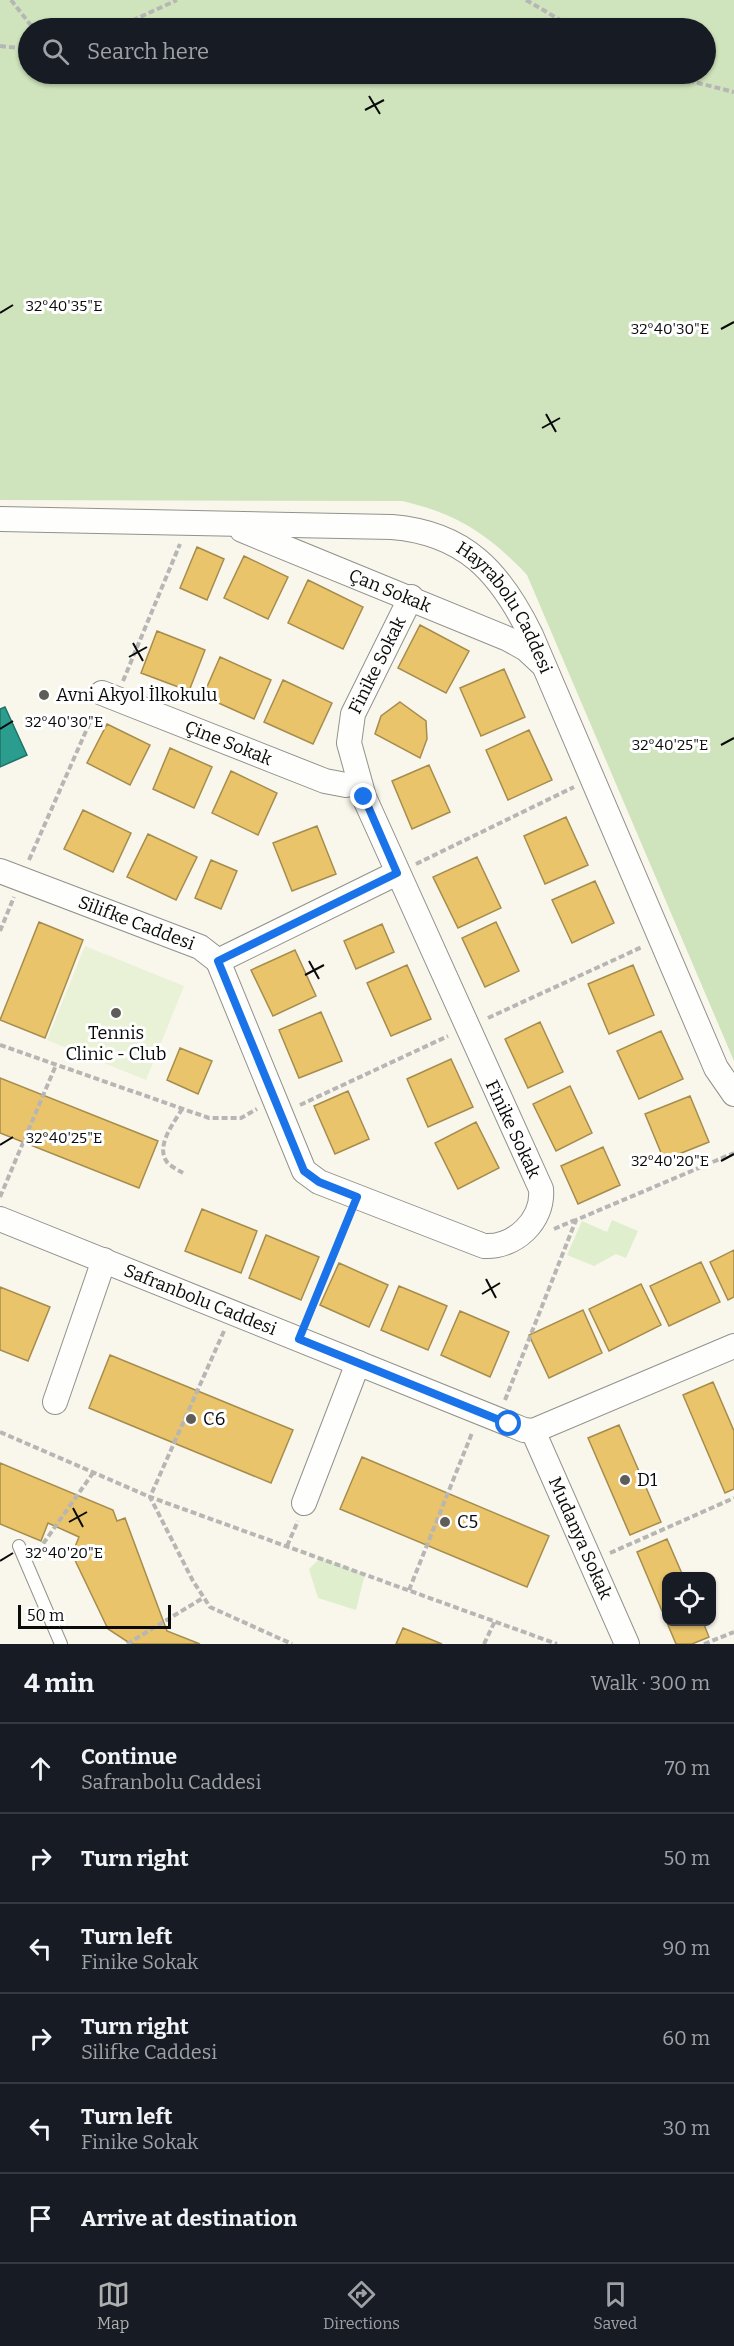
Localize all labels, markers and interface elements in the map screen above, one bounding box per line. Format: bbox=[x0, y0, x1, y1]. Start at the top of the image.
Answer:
search box bbox=[18, 18, 716, 84]
icon: search bbox=[39, 35, 72, 68]
text: Search here bbox=[87, 38, 209, 65]
text: 32°40'35"E bbox=[26, 297, 102, 315]
text: 32°40'30"E bbox=[631, 320, 709, 338]
street label: Hayrabolu Caddesi bbox=[452, 537, 557, 677]
street label: Çan Sokak bbox=[346, 564, 435, 618]
street label: Finike Sokak bbox=[344, 612, 411, 718]
place label: Avni Akyol İlkokulu bbox=[56, 684, 217, 706]
marker: Avni Akyol İlkokulu bbox=[37, 688, 51, 702]
text: 32°40'30"E bbox=[25, 713, 103, 731]
street label: Çine Sokak bbox=[182, 716, 276, 770]
text: 32°40'25"E bbox=[632, 736, 708, 754]
route end bbox=[350, 783, 376, 809]
street label: Silifke Caddesi bbox=[75, 891, 198, 955]
marker: Tennis Clinic - Club bbox=[109, 1006, 123, 1020]
place label: Tennis Clinic - Club bbox=[66, 1022, 166, 1065]
street label: Finike Sokak bbox=[481, 1076, 546, 1182]
text: 32°40'25"E bbox=[26, 1129, 102, 1147]
text: 32°40'20"E bbox=[631, 1152, 709, 1170]
street label: Safranbolu Caddesi bbox=[121, 1259, 280, 1340]
place label: C6 bbox=[203, 1408, 225, 1430]
route start bbox=[495, 1410, 521, 1436]
marker: C6 bbox=[184, 1412, 198, 1426]
place label: D1 bbox=[637, 1469, 658, 1491]
street label: Mudanya Sokak bbox=[544, 1473, 617, 1603]
marker: D1 bbox=[618, 1473, 632, 1487]
place label: C5 bbox=[457, 1511, 478, 1533]
marker: C5 bbox=[438, 1515, 452, 1529]
text: 32°40'20"E bbox=[25, 1544, 103, 1562]
map controls bbox=[662, 1572, 716, 1626]
button: locate bbox=[662, 1572, 716, 1626]
scale bar bbox=[18, 1602, 171, 1630]
text: 50 m bbox=[27, 1606, 64, 1625]
text: 4 min bbox=[24, 1668, 94, 1699]
text: Walk · 300 m bbox=[591, 1671, 710, 1695]
text: Continue bbox=[81, 1743, 177, 1770]
icon: ahead bbox=[24, 1752, 57, 1785]
text: 70 m bbox=[664, 1756, 710, 1780]
text: Safranbolu Caddesi bbox=[81, 1770, 261, 1794]
icon: right bbox=[24, 1842, 57, 1875]
text: Turn right bbox=[81, 1845, 189, 1872]
text: 50 m bbox=[663, 1846, 710, 1870]
text: Turn left bbox=[81, 1923, 173, 1950]
icon: left bbox=[24, 1932, 57, 1965]
text: 90 m bbox=[662, 1936, 710, 1960]
text: Finike Sokak bbox=[81, 1950, 198, 1974]
text: Turn right bbox=[81, 2013, 189, 2040]
icon: right bbox=[24, 2022, 57, 2055]
text: 60 m bbox=[662, 2026, 710, 2050]
text: Silifke Caddesi bbox=[81, 2040, 217, 2064]
text: Turn left bbox=[81, 2103, 173, 2130]
icon: left bbox=[24, 2112, 57, 2145]
text: 30 m bbox=[663, 2116, 710, 2140]
text: Finike Sokak bbox=[81, 2130, 198, 2154]
icon: arrive bbox=[24, 2202, 57, 2235]
text: Arrive at destination bbox=[81, 2205, 297, 2232]
tab: Map bbox=[97, 2278, 130, 2333]
tab: Directions bbox=[323, 2278, 400, 2333]
tab: Saved bbox=[593, 2278, 637, 2333]

